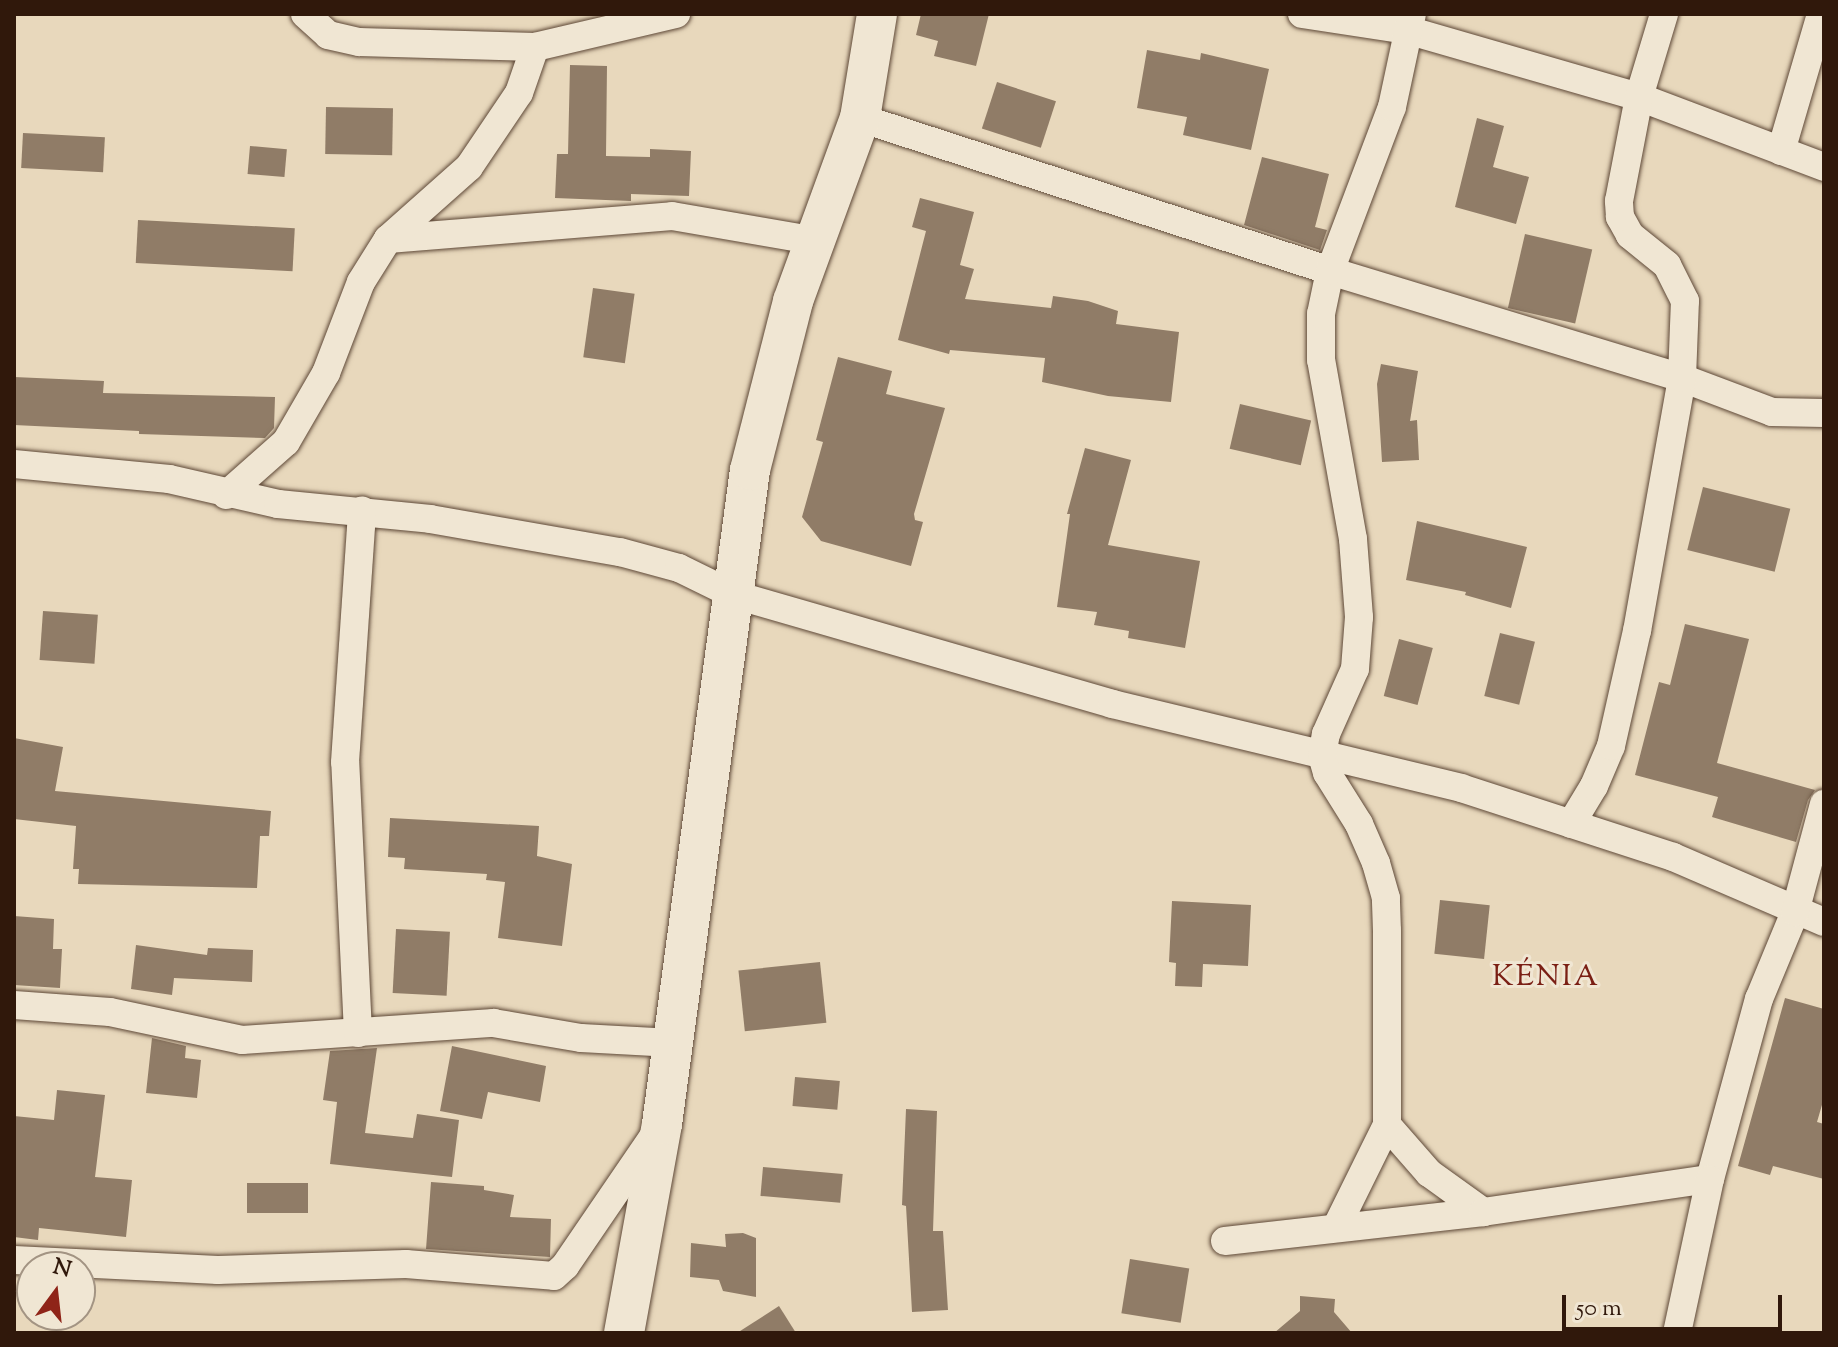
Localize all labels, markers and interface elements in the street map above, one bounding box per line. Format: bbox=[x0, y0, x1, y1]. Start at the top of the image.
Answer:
district label: KÉNIA bbox=[1492, 960, 1600, 996]
north arrow bbox=[16, 1251, 96, 1331]
text: N bbox=[49, 1252, 74, 1287]
scale bar bbox=[1566, 1279, 1786, 1329]
text: 50 m bbox=[1576, 1292, 1622, 1326]

